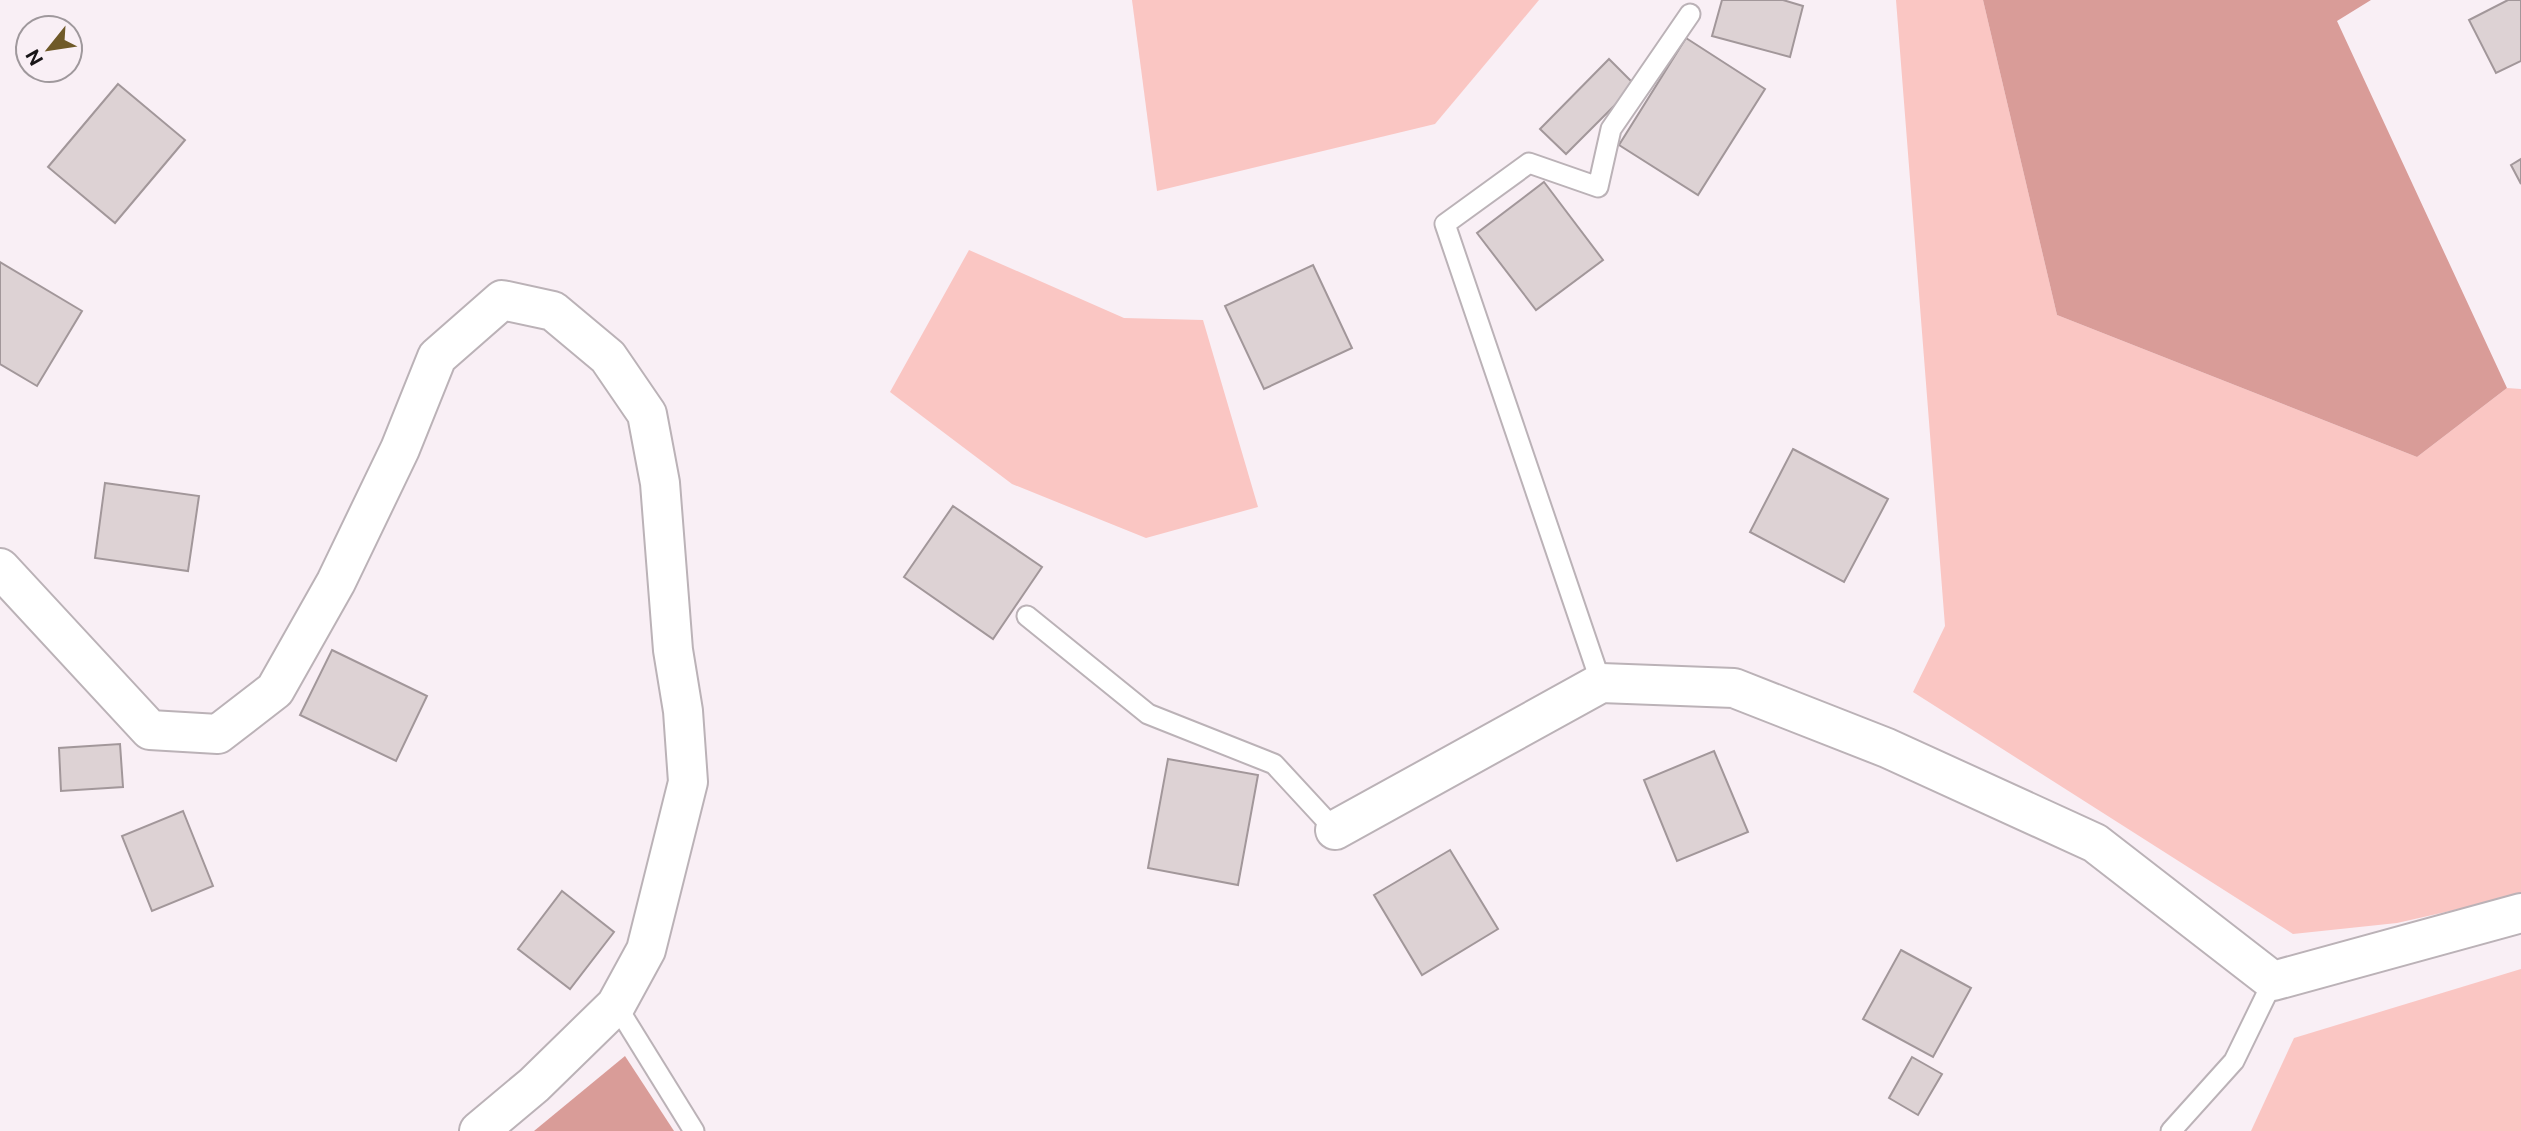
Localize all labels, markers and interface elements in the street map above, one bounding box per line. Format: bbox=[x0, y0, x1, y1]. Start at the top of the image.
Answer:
north arrow bbox=[14, 14, 84, 84]
text: N bbox=[21, 46, 48, 69]

